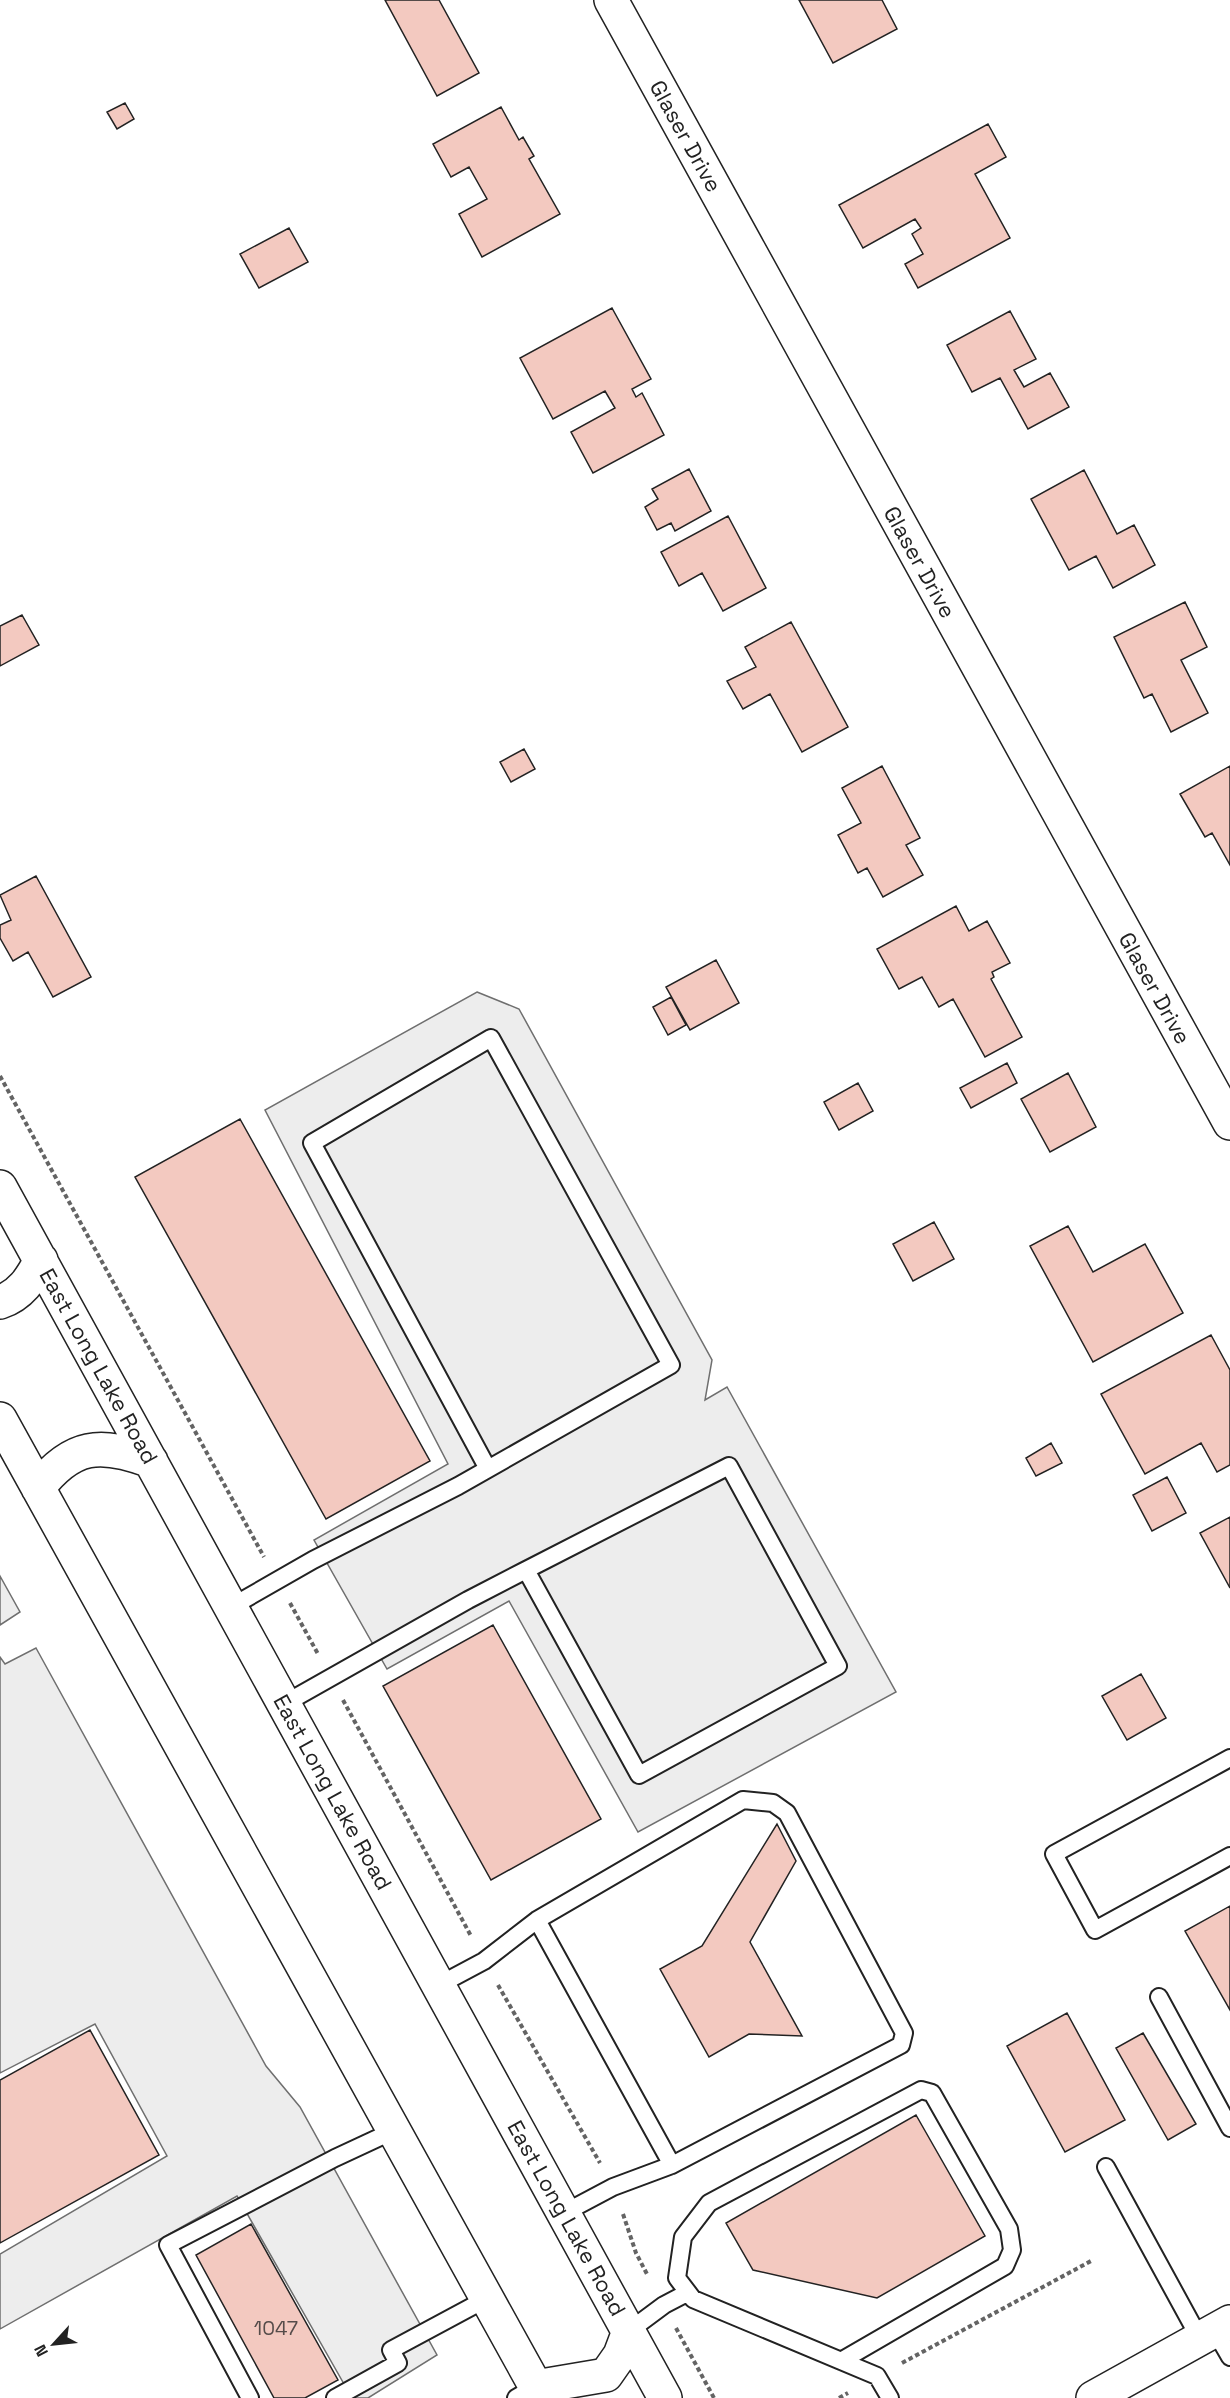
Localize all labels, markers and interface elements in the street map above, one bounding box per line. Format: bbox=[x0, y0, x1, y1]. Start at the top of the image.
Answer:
street label: Glaser Drive bbox=[644, 75, 728, 197]
street label: Glaser Drive bbox=[878, 501, 962, 623]
street label: Glaser Drive bbox=[1113, 927, 1197, 1049]
street label: East Long Lake Road bbox=[34, 1263, 164, 1469]
street label: East Long Lake Road bbox=[268, 1689, 398, 1895]
street label: East Long Lake Road bbox=[502, 2115, 632, 2321]
north arrow bbox=[24, 2314, 84, 2374]
house number: 1047 bbox=[254, 2315, 298, 2341]
text: N bbox=[29, 2341, 53, 2360]

